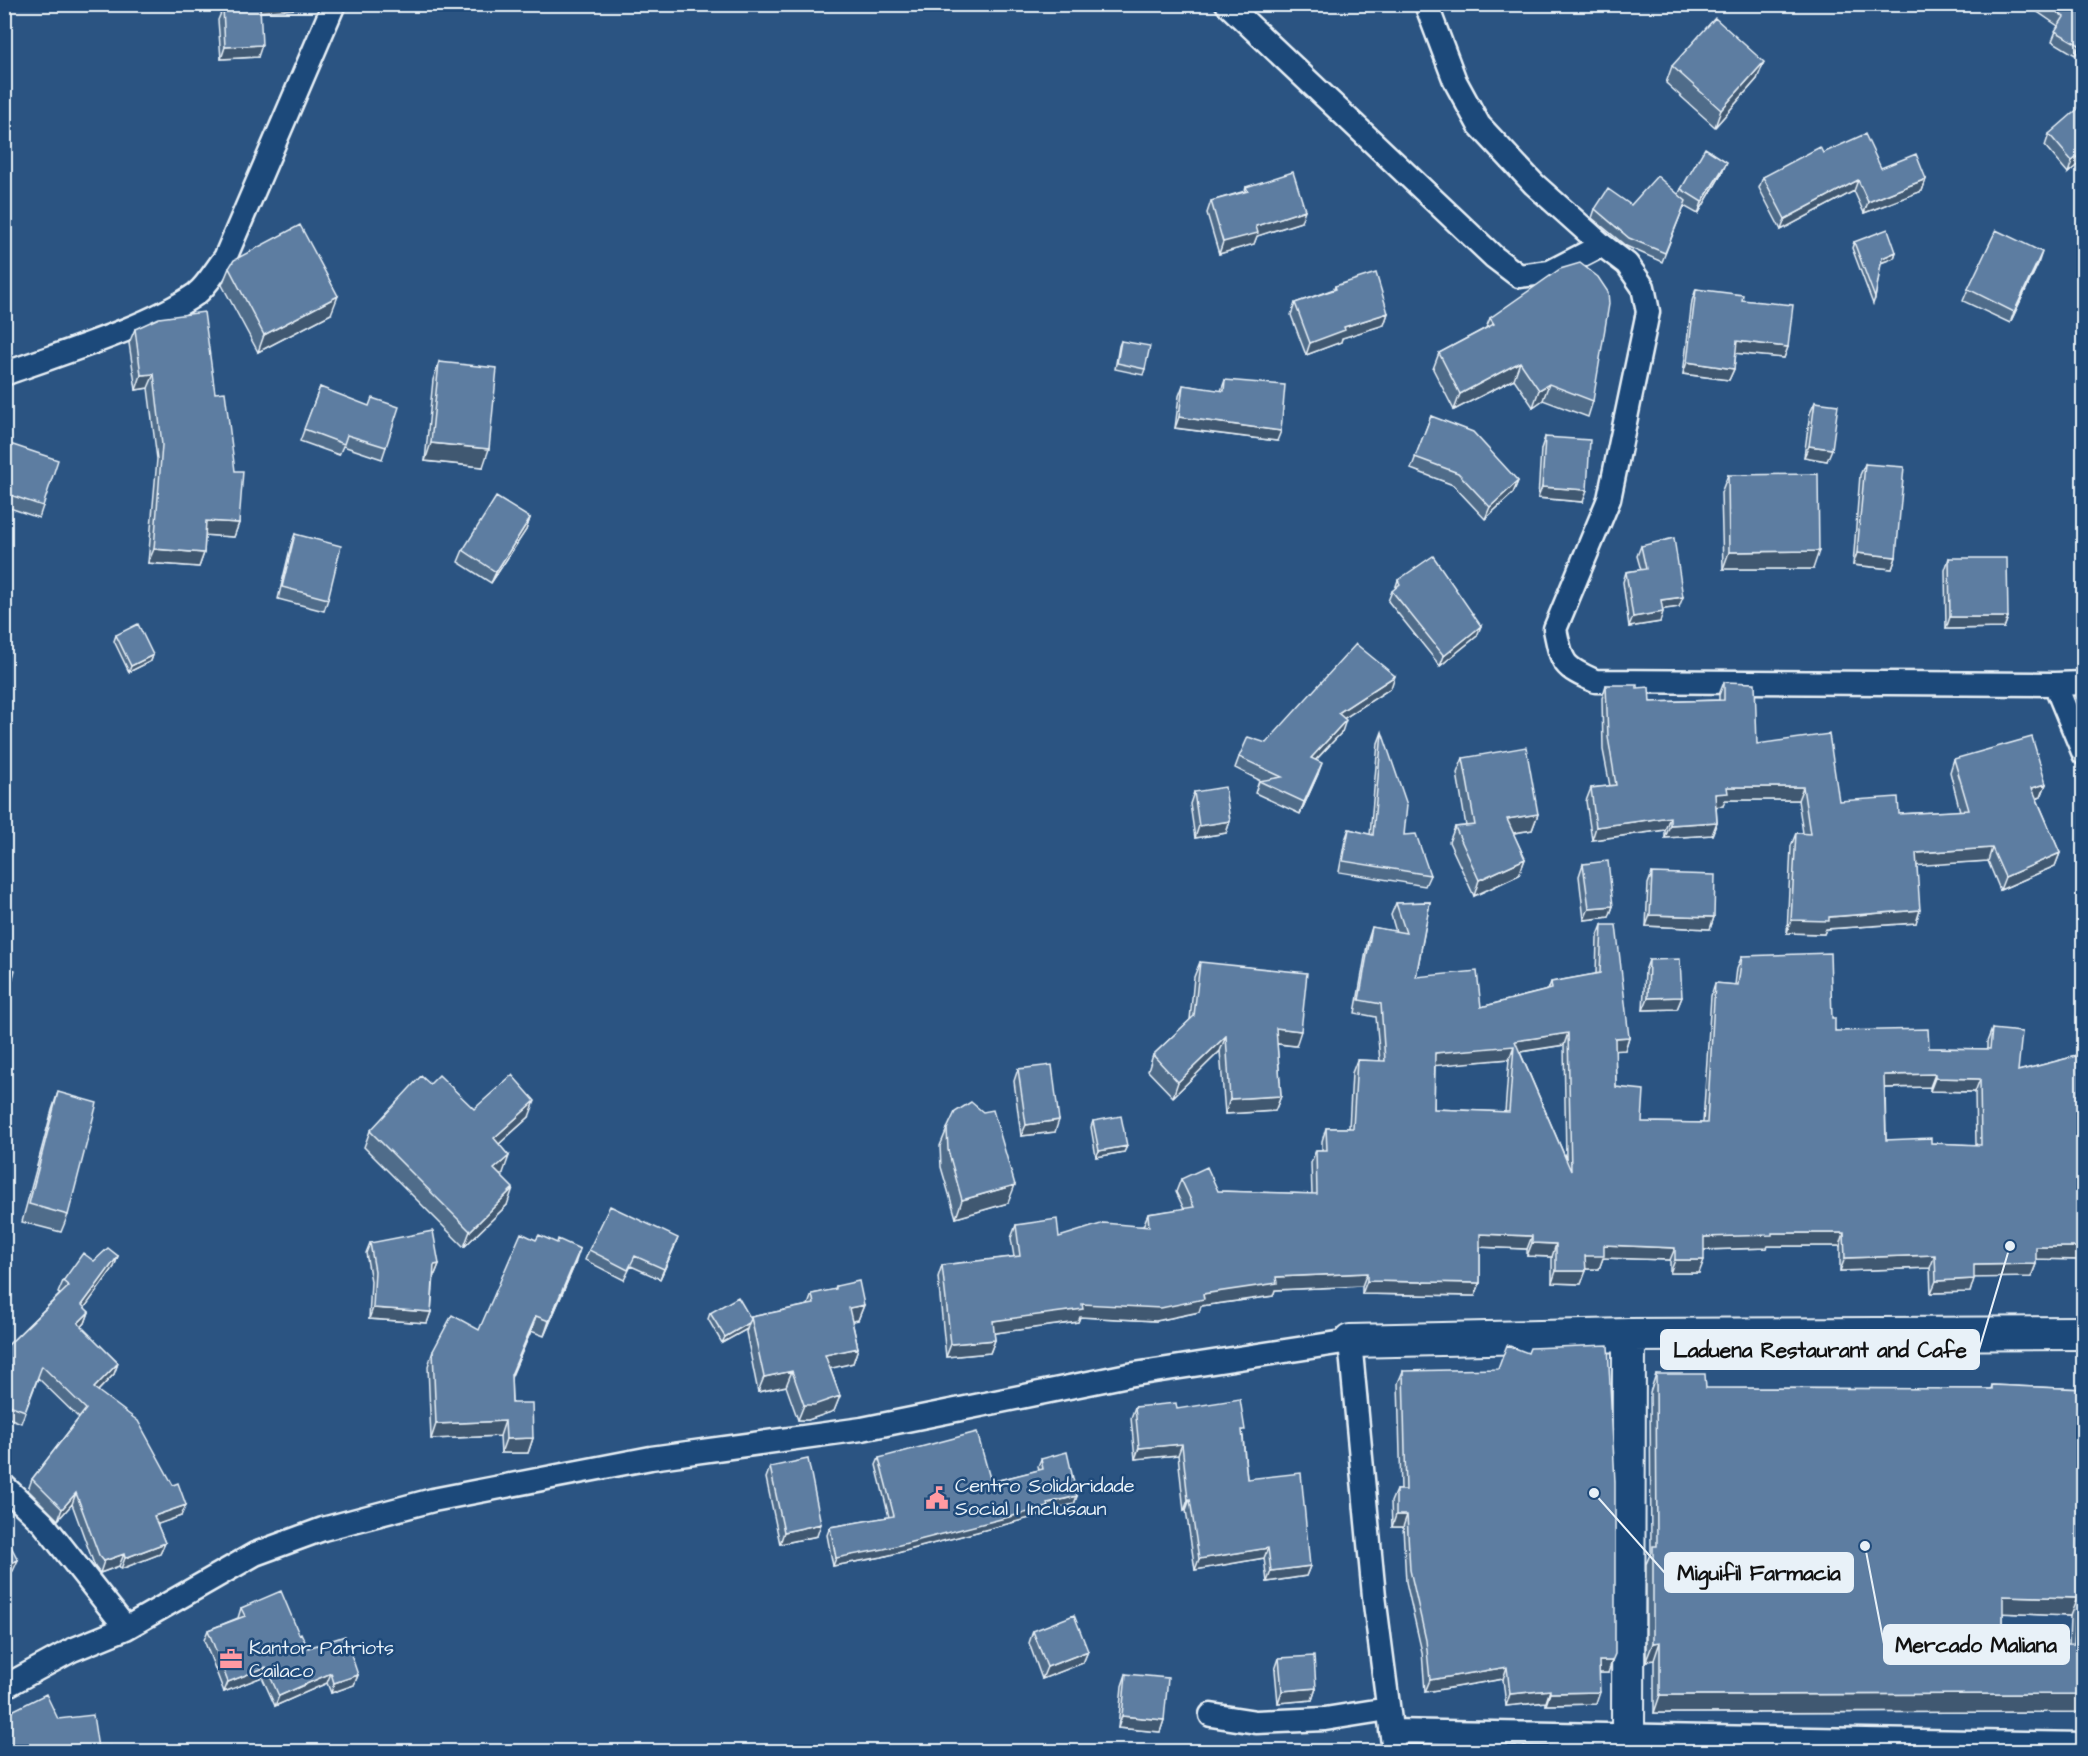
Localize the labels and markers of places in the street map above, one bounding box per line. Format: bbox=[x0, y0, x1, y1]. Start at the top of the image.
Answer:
callout: Laduena Restaurant and Cafe bbox=[1661, 1330, 1979, 1369]
place label: Centro Solidaridade Social I Inclusaun bbox=[955, 1472, 1135, 1523]
public building icon: Centro Solidaridade Social I Inclusaun bbox=[924, 1485, 950, 1511]
callout: Miguifil Farmacia bbox=[1665, 1553, 1853, 1592]
callout: Mercado Maliana bbox=[1884, 1625, 2069, 1664]
place label: Kantor Patriots Cailaco bbox=[249, 1634, 394, 1685]
office icon: Kantor Patriots Cailaco bbox=[218, 1646, 244, 1672]

